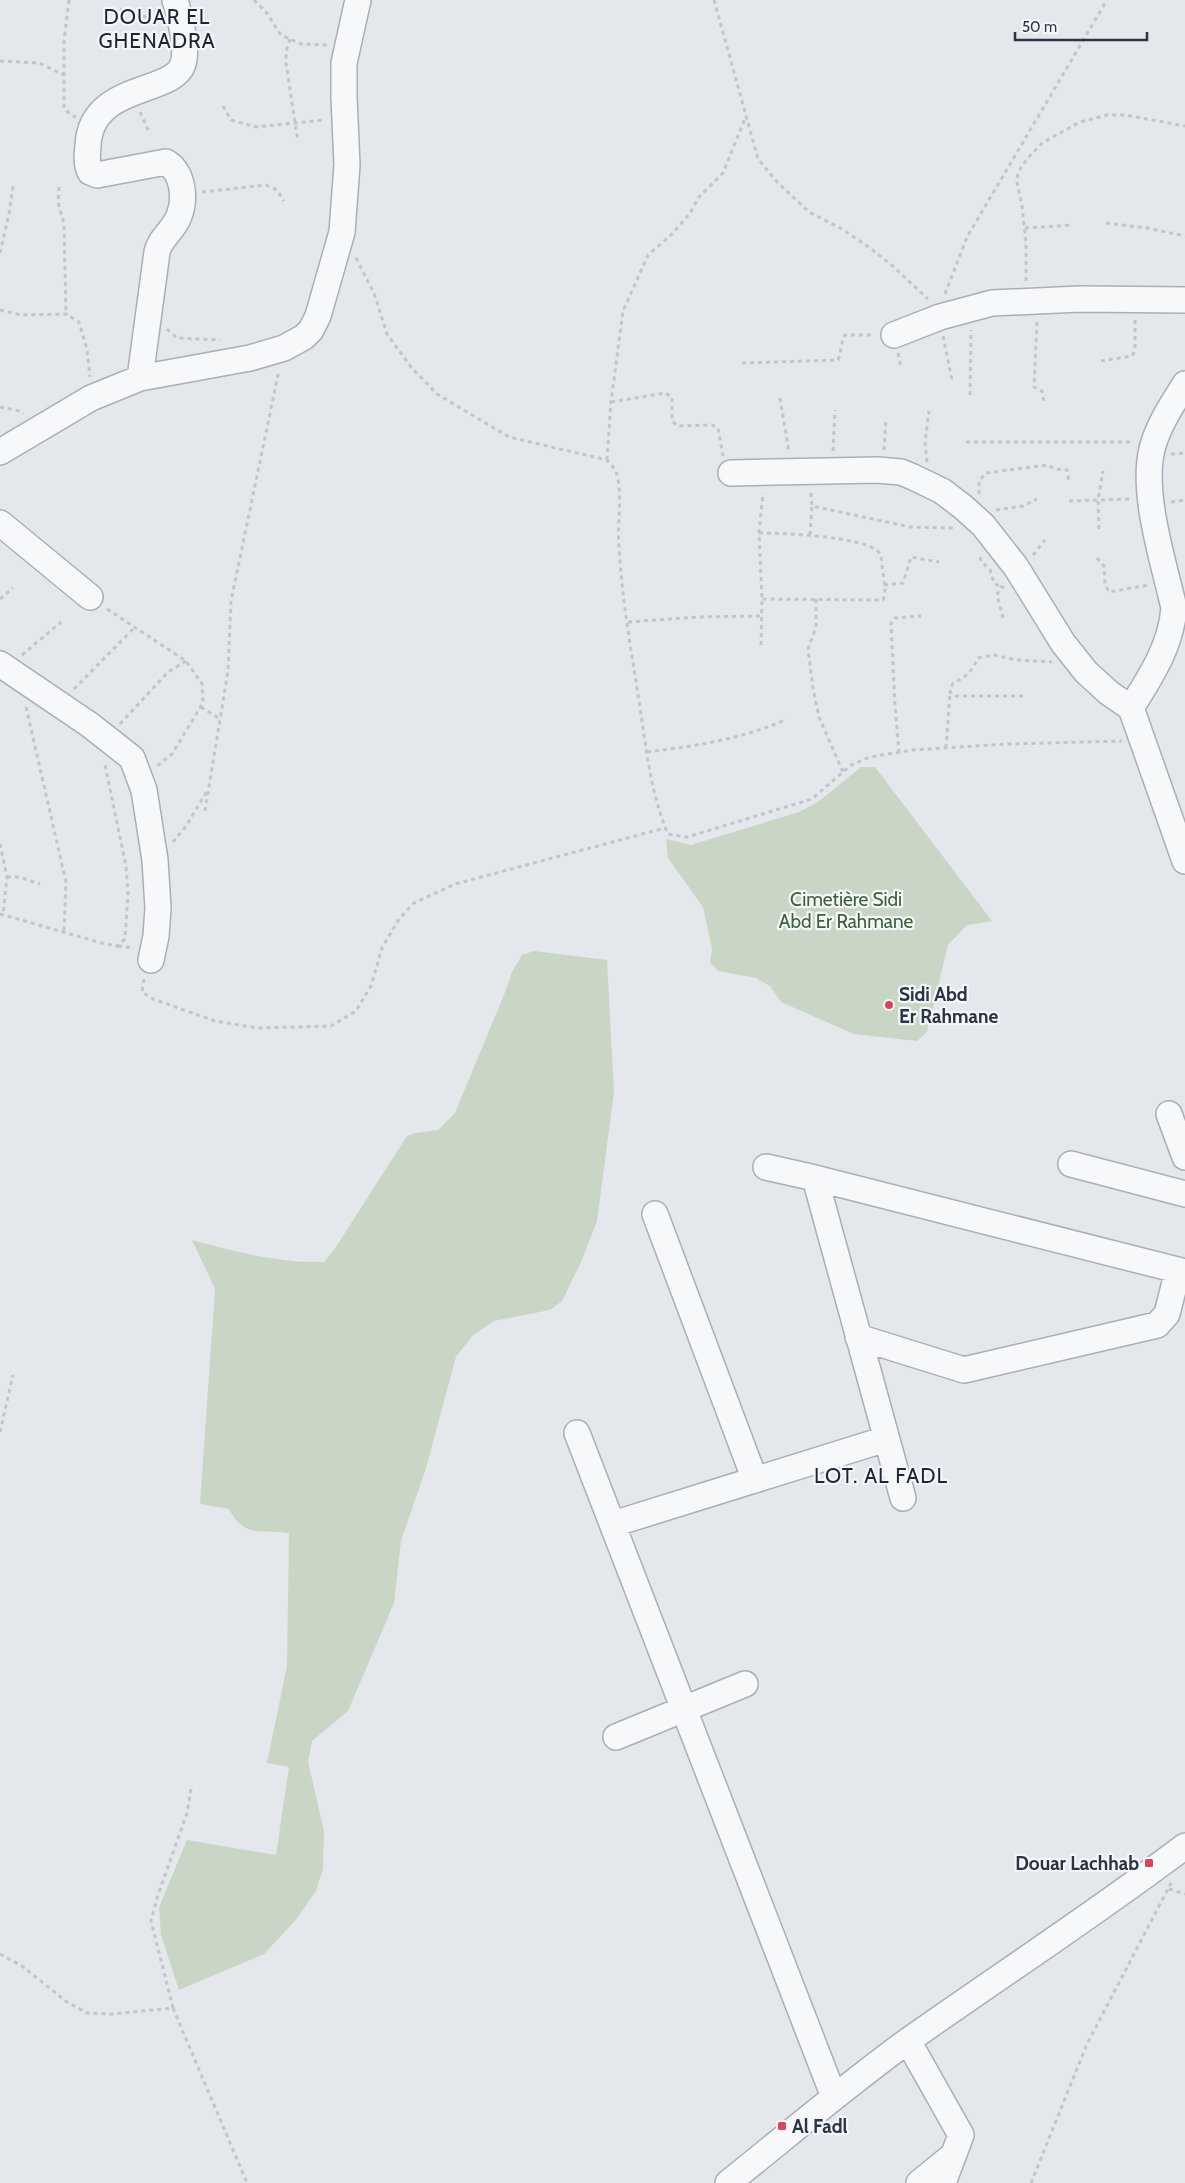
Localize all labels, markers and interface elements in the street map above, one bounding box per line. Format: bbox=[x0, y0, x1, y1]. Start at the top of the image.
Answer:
district label: DOUAR EL GHENADRA bbox=[98, 4, 216, 53]
scale bar bbox=[1015, 10, 1148, 42]
text: 50 m bbox=[1022, 18, 1057, 36]
park label: Cimetière Sidi Abd Er Rahmane bbox=[779, 888, 914, 933]
place label: Sidi Abd Er Rahmane bbox=[899, 983, 998, 1028]
marker: Sidi Abd Er Rahmane bbox=[883, 999, 895, 1011]
district label: LOT. AL FADL bbox=[814, 1463, 948, 1488]
place label: Douar Lachhab bbox=[1015, 1852, 1139, 1875]
marker: Douar Lachhab bbox=[1143, 1857, 1155, 1869]
place label: Al Fadl bbox=[792, 2115, 848, 2138]
marker: Al Fadl bbox=[776, 2120, 788, 2132]

